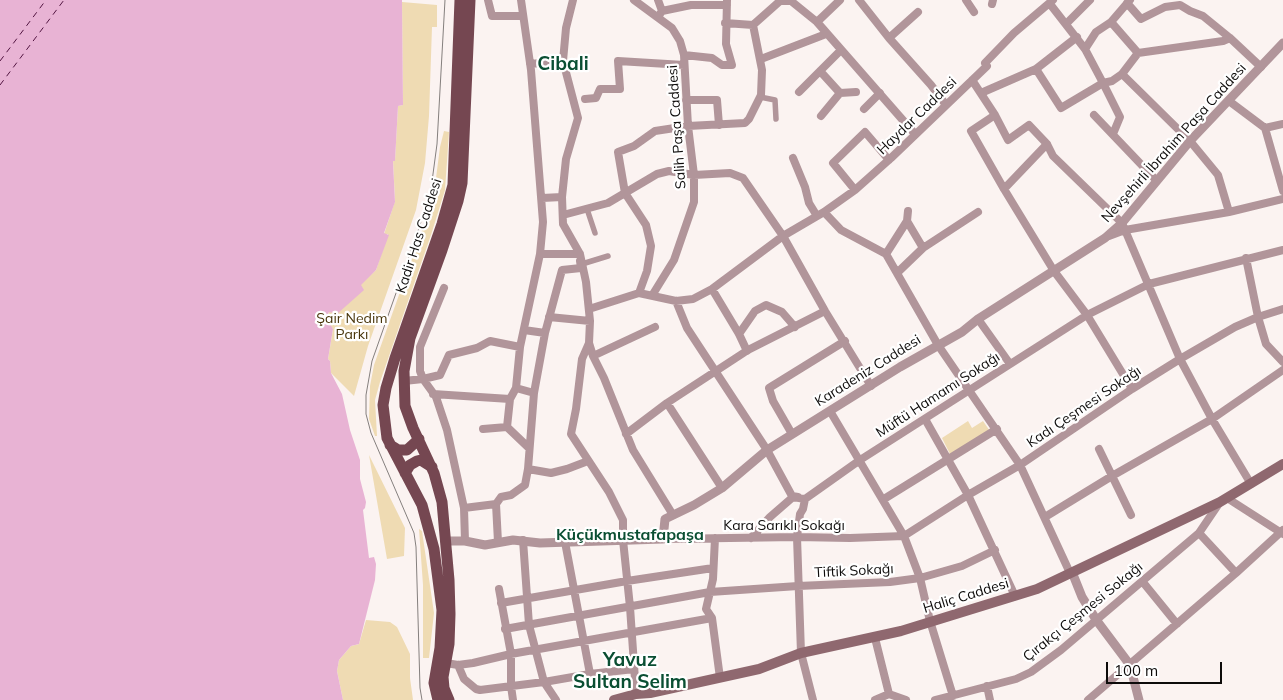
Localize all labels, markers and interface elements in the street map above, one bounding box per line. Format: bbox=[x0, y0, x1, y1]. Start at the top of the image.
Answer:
district label: Cibali bbox=[537, 53, 589, 75]
street label: Nevşehirli İbrahim Paşa Caddesi bbox=[1098, 60, 1250, 226]
street label: Salih Paşa Caddesi bbox=[664, 64, 690, 190]
street label: Haydar Caddesi bbox=[874, 74, 960, 158]
street label: Kadir Has Caddesi bbox=[392, 176, 446, 296]
park label: Şair Nedim Parkı bbox=[316, 311, 388, 344]
street label: Karadeniz Caddesi bbox=[812, 332, 924, 410]
street label: Müftü Hamamı Sokağı bbox=[873, 349, 1003, 441]
street label: Kadı Çeşmesi Sokağı bbox=[1024, 363, 1144, 451]
street label: Kara Sarıklı Sokağı bbox=[723, 518, 845, 534]
district label: Küçükmustafapaşa bbox=[556, 525, 704, 545]
street label: Çırakçı Çeşmesi Sokağı bbox=[1020, 559, 1146, 665]
street label: Tiftik Sokağı bbox=[814, 561, 894, 581]
street label: Haliç Caddesi bbox=[921, 575, 1011, 617]
district label: Yavuz Sultan Selim bbox=[573, 649, 687, 693]
scale bar bbox=[1108, 652, 1224, 684]
text: 100 m bbox=[1114, 661, 1158, 680]

